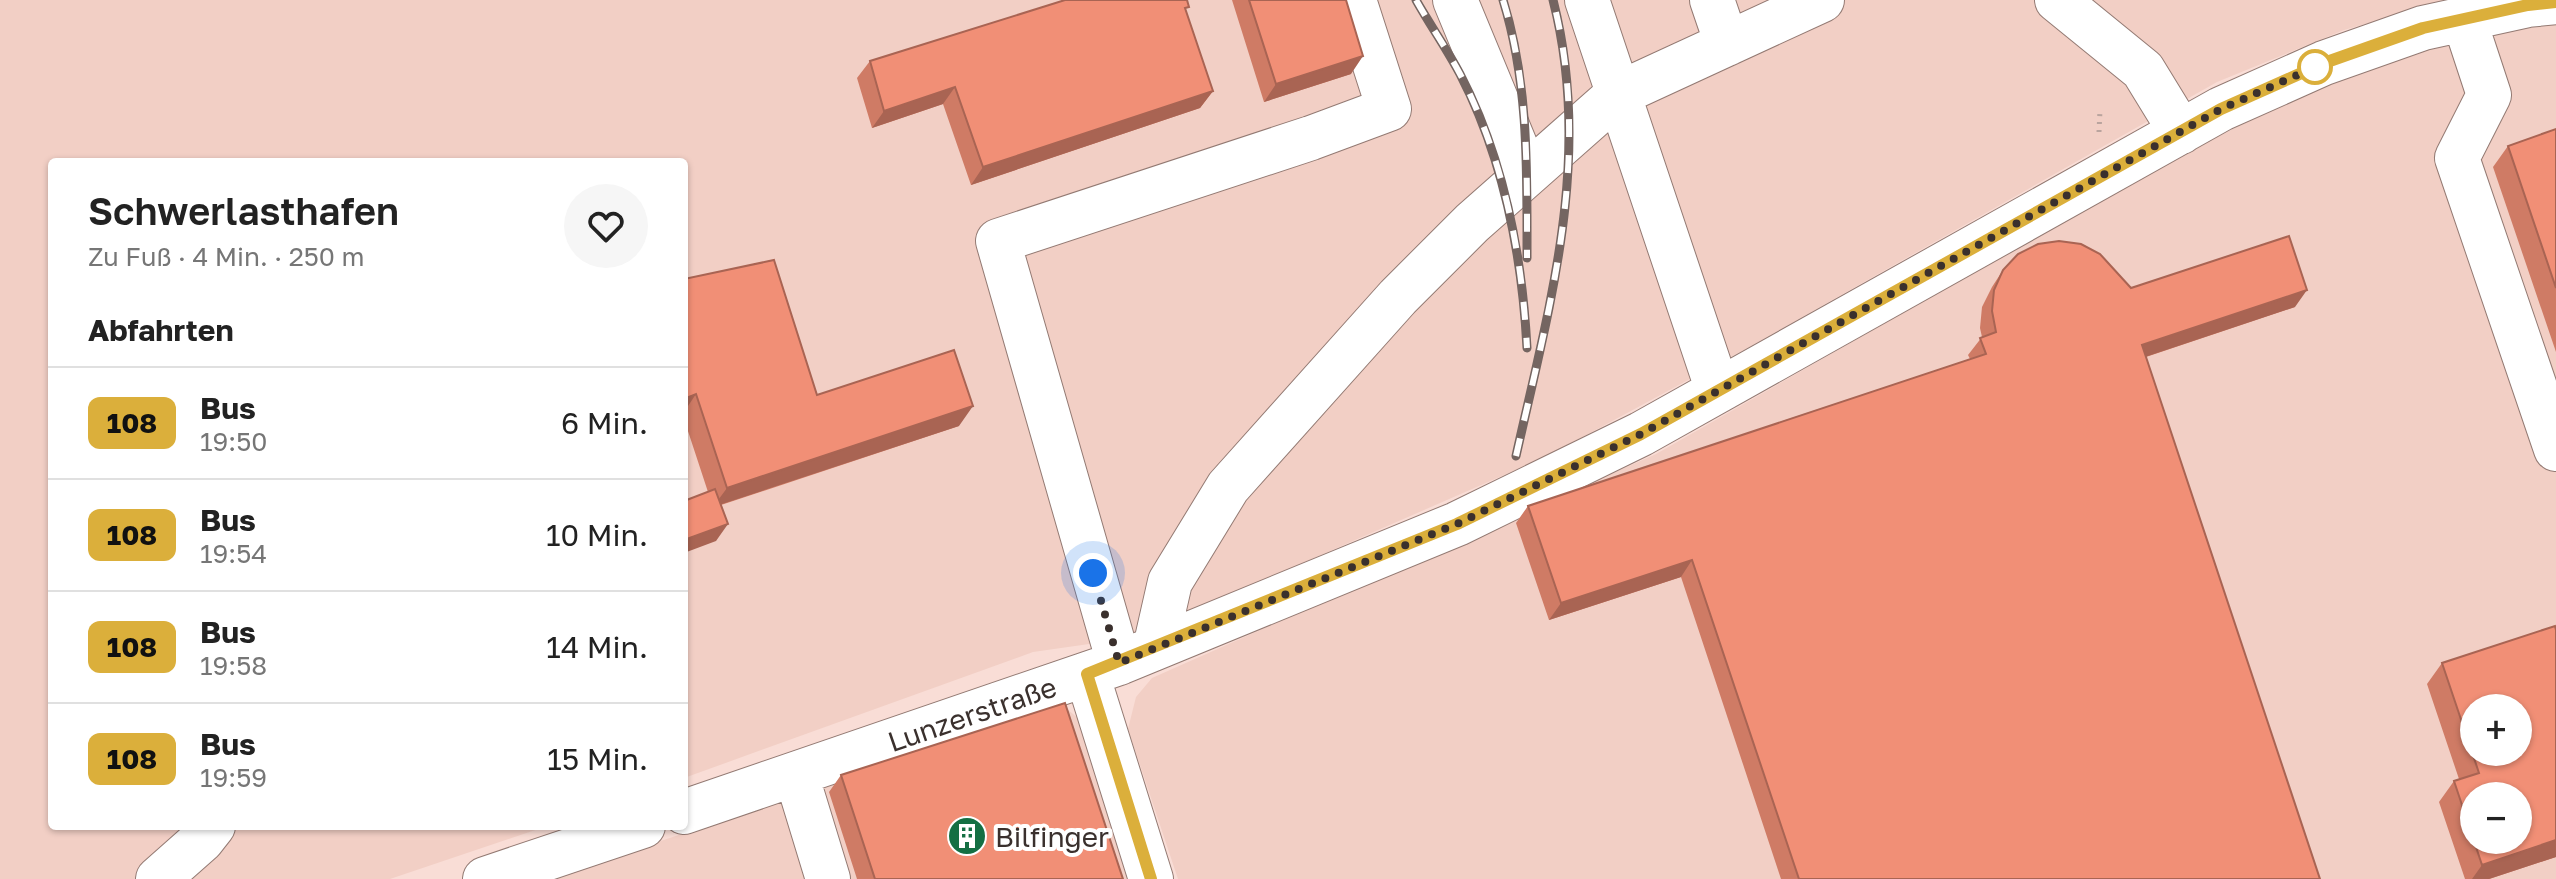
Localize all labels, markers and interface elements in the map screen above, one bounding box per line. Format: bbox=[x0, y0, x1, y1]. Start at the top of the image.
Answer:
unlabelled marker bbox=[2298, 50, 2332, 84]
button: heart bbox=[564, 184, 648, 268]
text: Schwerlasthafen bbox=[88, 188, 399, 233]
text: Zu Fuß · 4 Min. · 250 m bbox=[88, 241, 364, 272]
text: Abfahrten bbox=[88, 312, 234, 348]
text: Bus bbox=[200, 390, 256, 426]
text: 6 Min. bbox=[561, 405, 648, 441]
text: 108 bbox=[107, 406, 157, 439]
text: 19:50 bbox=[200, 426, 267, 457]
text: Bus bbox=[200, 502, 256, 538]
text: 10 Min. bbox=[546, 517, 648, 553]
text: 108 bbox=[107, 518, 157, 551]
text: 19:54 bbox=[200, 538, 267, 569]
your location bbox=[1073, 553, 1113, 593]
text: Bus bbox=[200, 614, 256, 650]
text: 14 Min. bbox=[546, 629, 648, 665]
text: 108 bbox=[107, 630, 157, 663]
text: 19:58 bbox=[200, 650, 267, 681]
street label: Lunzerstraße bbox=[883, 670, 1061, 758]
map controls bbox=[2460, 694, 2532, 854]
button: + bbox=[2460, 694, 2532, 766]
text: Bus bbox=[200, 726, 256, 762]
text: 15 Min. bbox=[547, 741, 648, 777]
text: 108 bbox=[107, 742, 157, 775]
text: 19:59 bbox=[200, 762, 267, 793]
button: − bbox=[2460, 782, 2532, 854]
building icon: Bilfinger bbox=[946, 815, 988, 857]
place label: Bilfinger bbox=[995, 820, 1109, 853]

